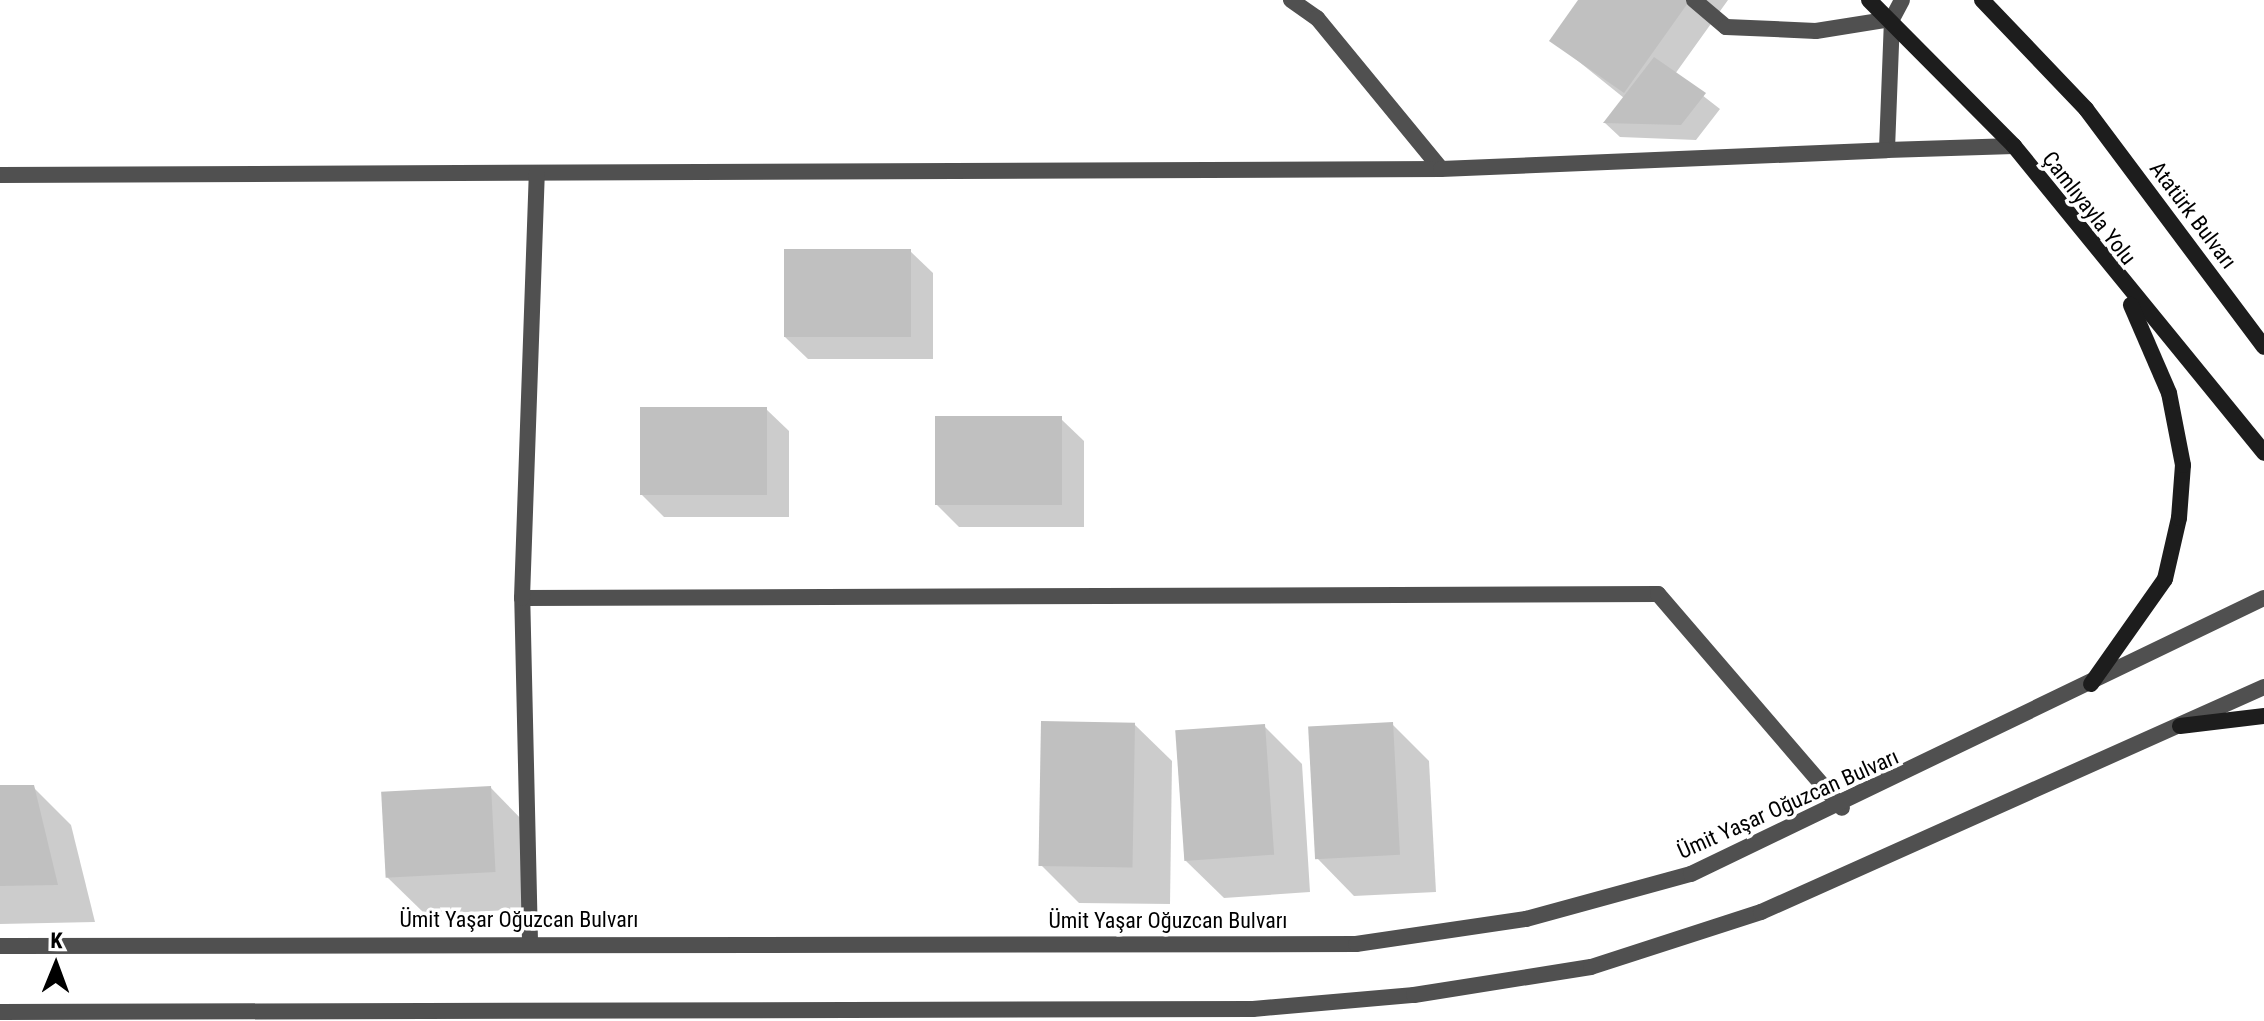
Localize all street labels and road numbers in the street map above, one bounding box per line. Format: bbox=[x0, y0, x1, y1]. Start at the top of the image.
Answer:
street label: Çamlıyayla Yolu bbox=[2037, 146, 2141, 270]
street label: Atatürk Bulvarı bbox=[2144, 156, 2242, 274]
street label: Ümit Yaşar Oğuzcan Bulvarı bbox=[1673, 743, 1903, 865]
street label: Ümit Yaşar Oğuzcan Bulvarı bbox=[399, 907, 639, 933]
street label: Ümit Yaşar Oğuzcan Bulvarı bbox=[1048, 908, 1288, 934]

